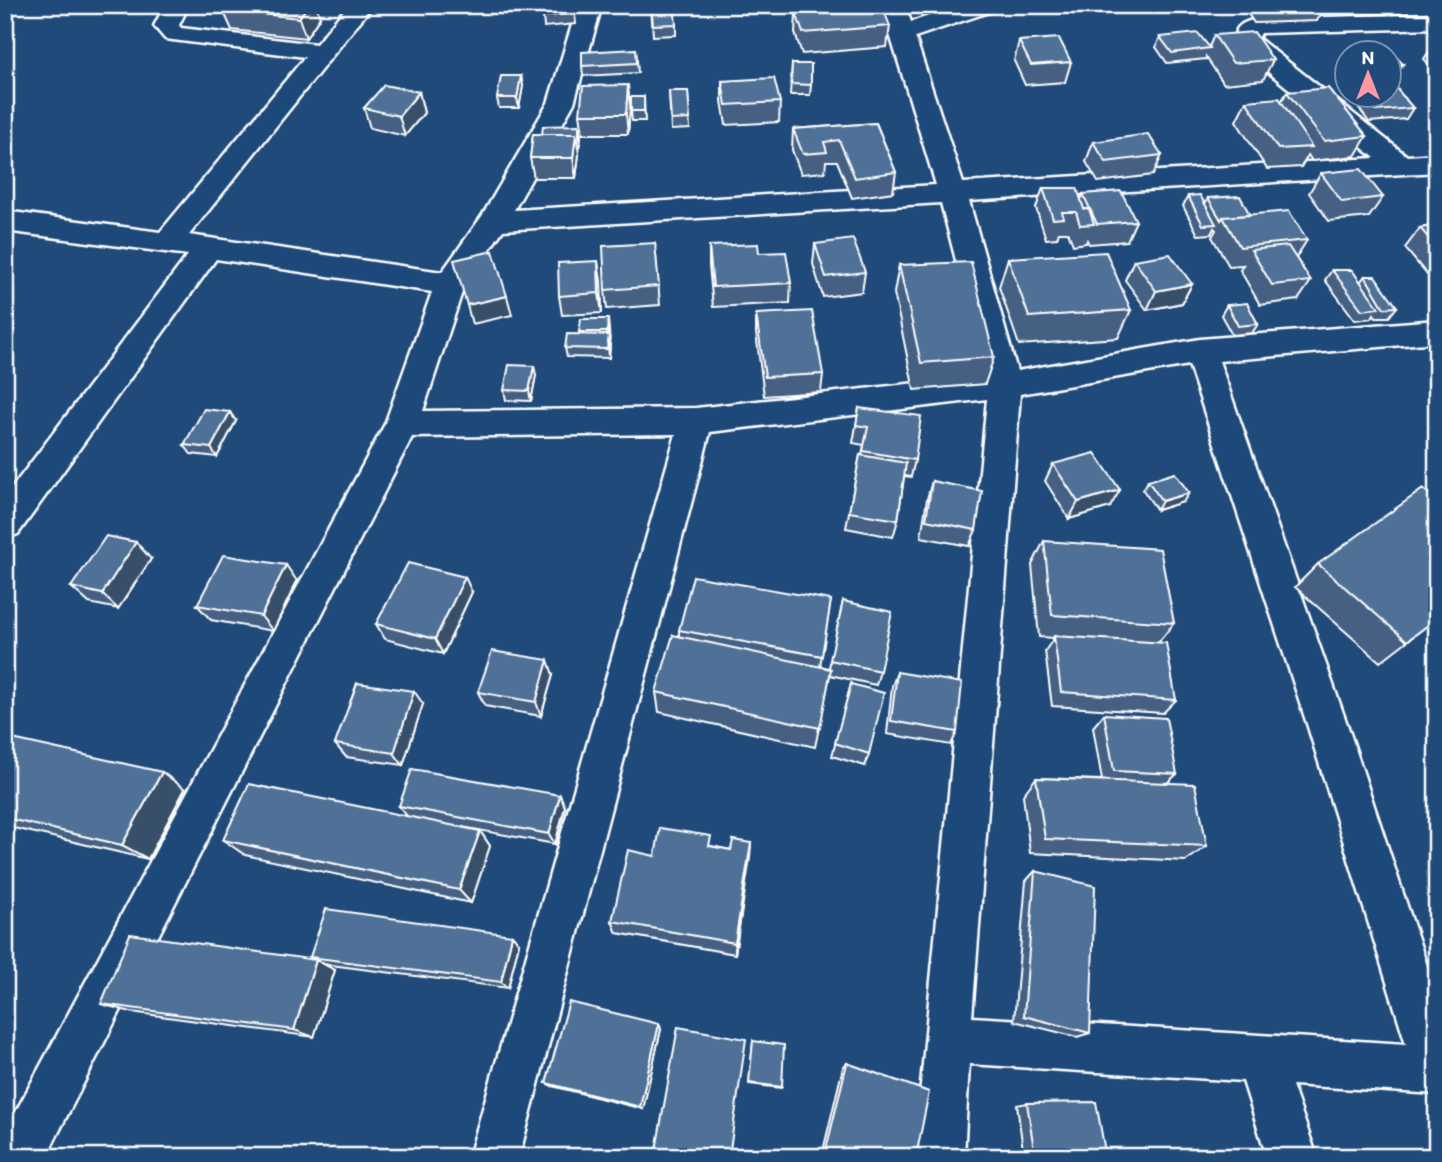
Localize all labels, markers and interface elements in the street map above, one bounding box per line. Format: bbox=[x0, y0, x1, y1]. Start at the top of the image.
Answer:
north arrow bbox=[1334, 38, 1404, 108]
text: N bbox=[1362, 46, 1374, 69]

